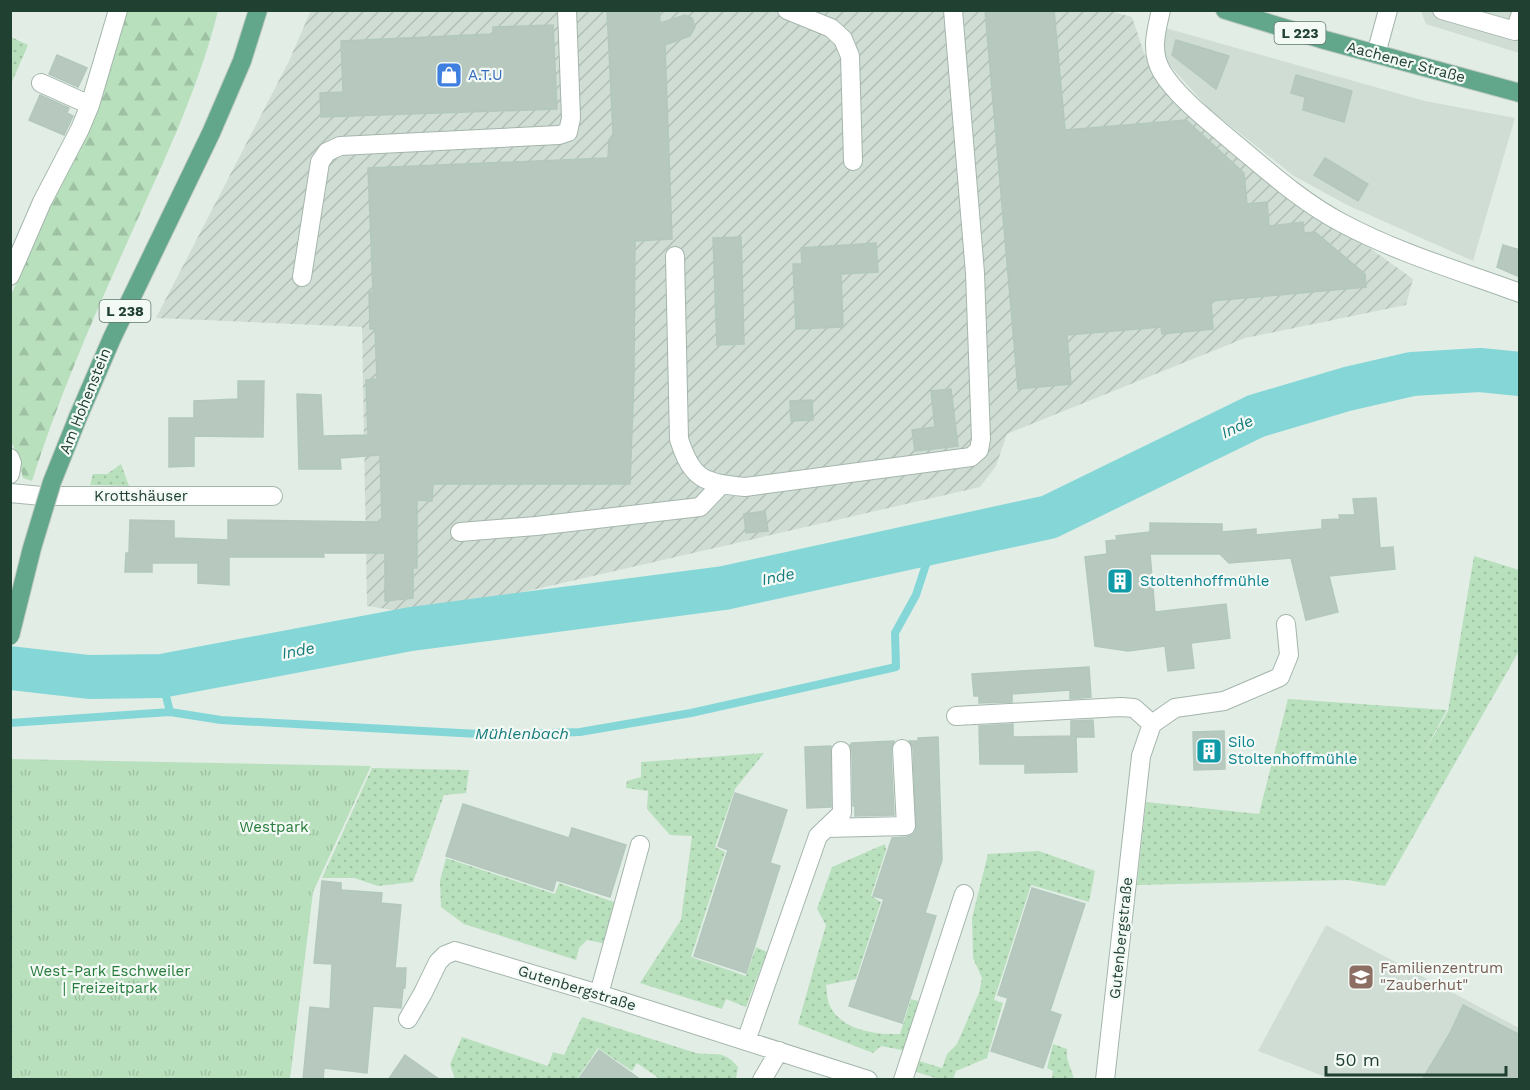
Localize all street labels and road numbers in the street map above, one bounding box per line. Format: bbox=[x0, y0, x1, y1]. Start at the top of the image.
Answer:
road number: L 223 bbox=[1274, 22, 1326, 44]
street label: Aachener Straße bbox=[1345, 38, 1467, 86]
road number: L 238 bbox=[100, 300, 150, 322]
street label: Am Hohenstein bbox=[56, 345, 114, 457]
street label: Krottshäuser bbox=[94, 487, 188, 505]
street label: Gutenbergstraße bbox=[1106, 876, 1136, 1000]
street label: Gutenbergstraße bbox=[516, 961, 638, 1015]

